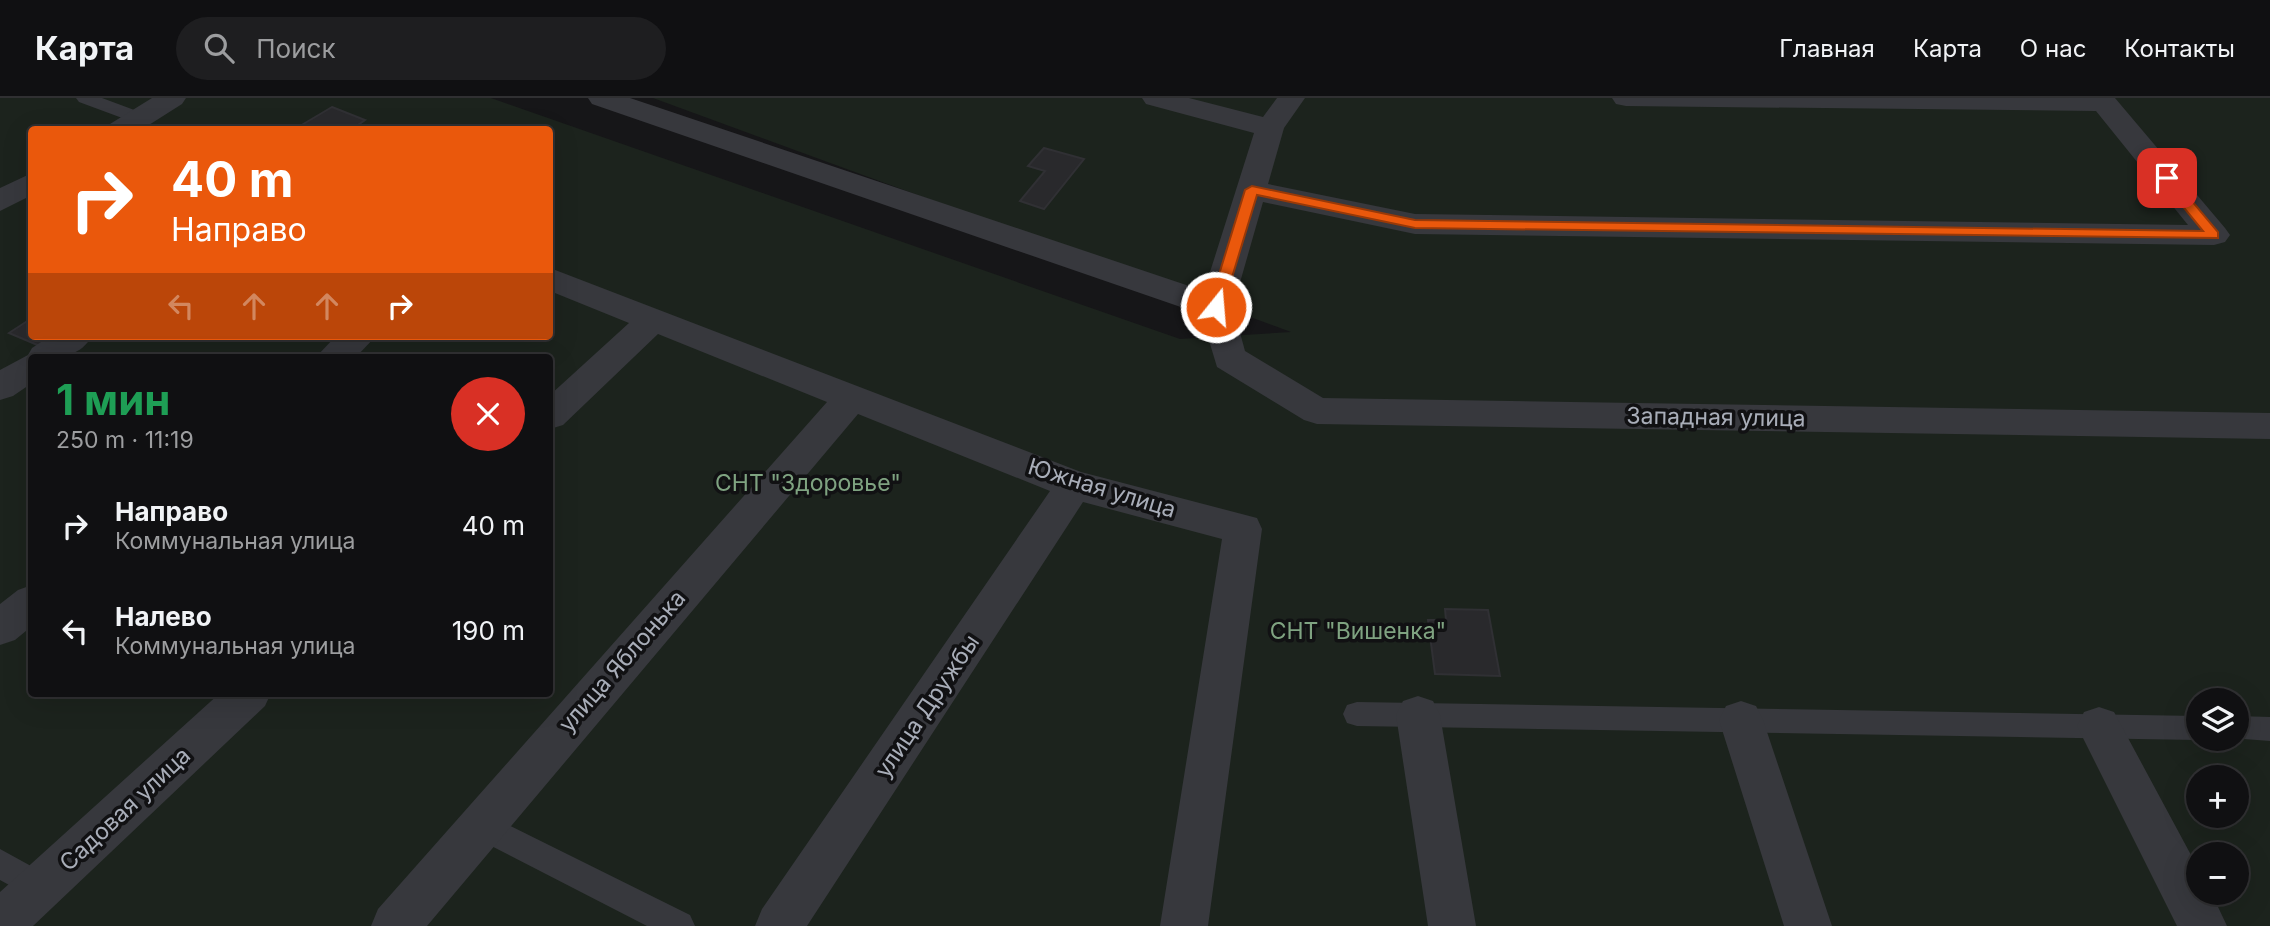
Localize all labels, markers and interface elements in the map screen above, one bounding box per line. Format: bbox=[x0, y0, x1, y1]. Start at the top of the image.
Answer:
search box bbox=[176, 17, 666, 80]
text: Карта bbox=[35, 28, 134, 68]
icon: search bbox=[200, 29, 238, 67]
text: Поиск bbox=[256, 33, 335, 64]
text: Главная bbox=[1779, 34, 1875, 63]
text: Карта bbox=[1913, 34, 1982, 63]
text: О нас bbox=[2020, 34, 2086, 63]
text: Контакты bbox=[2124, 34, 2235, 63]
pin bbox=[2137, 148, 2197, 208]
text: 40 m bbox=[171, 150, 294, 209]
icon: right bbox=[56, 154, 147, 245]
icon: arrive bbox=[2148, 159, 2186, 197]
text: Направо bbox=[171, 210, 307, 249]
position arrow bbox=[1179, 270, 1253, 344]
icon: left bbox=[162, 287, 200, 325]
icon: ahead bbox=[235, 287, 273, 325]
icon: ahead bbox=[308, 287, 346, 325]
icon: right bbox=[381, 287, 419, 325]
text: 1 мин bbox=[56, 374, 170, 425]
button: close bbox=[451, 377, 525, 451]
street label: Западная улица bbox=[1626, 401, 1806, 433]
text: 250 m · 11:19 bbox=[56, 426, 194, 454]
street label: Южная улица bbox=[1025, 452, 1179, 524]
park label: СНТ "Здоровье" bbox=[715, 469, 901, 497]
text: Направо bbox=[115, 496, 228, 527]
icon: right bbox=[56, 507, 94, 545]
text: 40 m bbox=[462, 510, 525, 541]
text: Коммунальная улица bbox=[115, 527, 355, 555]
street label: улица Яблонька bbox=[553, 584, 691, 738]
text: Налево bbox=[115, 601, 212, 632]
icon: left bbox=[56, 612, 94, 650]
text: 190 m bbox=[452, 615, 525, 646]
park label: СНТ "Вишенка" bbox=[1270, 617, 1446, 645]
street label: улица Дружбы bbox=[869, 629, 985, 783]
text: Коммунальная улица bbox=[115, 632, 355, 660]
map controls bbox=[2186, 688, 2249, 905]
button: layers bbox=[2186, 688, 2249, 751]
street label: Садовая улица bbox=[54, 741, 196, 877]
button: + bbox=[2186, 765, 2249, 828]
button: − bbox=[2186, 842, 2249, 905]

